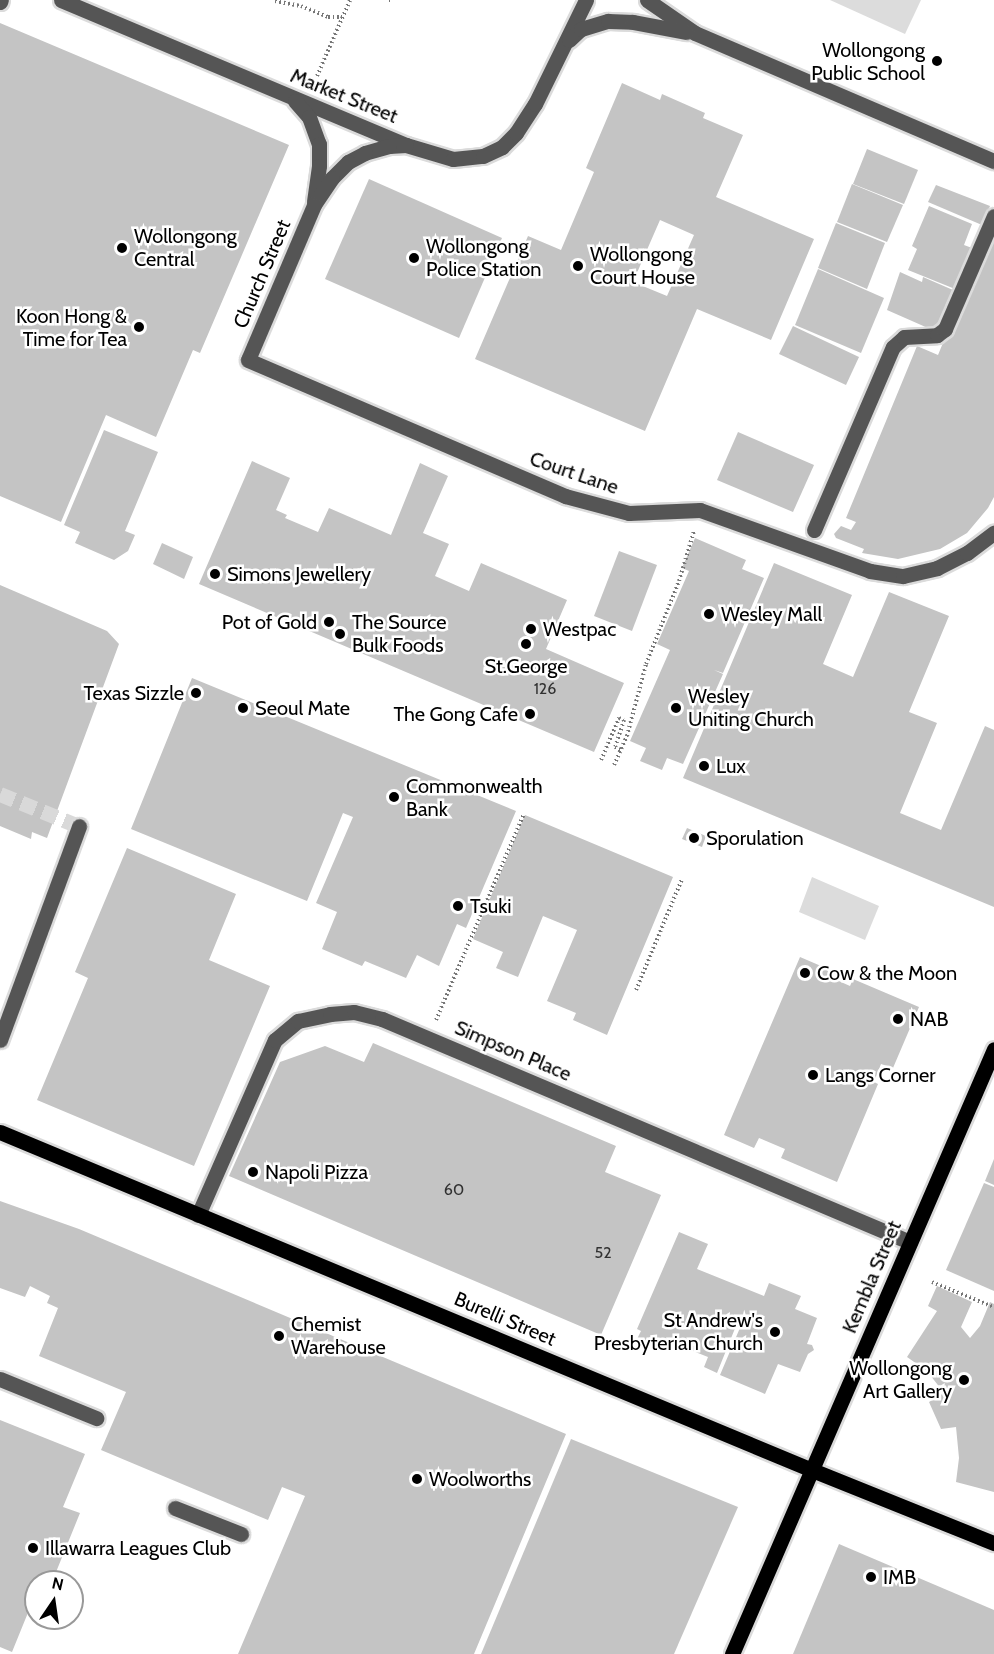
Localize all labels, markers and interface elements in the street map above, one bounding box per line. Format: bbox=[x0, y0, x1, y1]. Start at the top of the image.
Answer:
place label: Wollongong Public School bbox=[811, 38, 925, 85]
marker: Wollongong Public School bbox=[930, 54, 944, 68]
street label: Market Street bbox=[287, 64, 401, 128]
street label: Church Street bbox=[228, 216, 296, 332]
place label: Wollongong Central bbox=[134, 225, 237, 272]
place label: Wollongong Police Station bbox=[426, 234, 541, 281]
marker: Wollongong Central bbox=[115, 241, 129, 255]
place label: Wollongong Court House bbox=[590, 243, 695, 290]
marker: Wollongong Police Station bbox=[407, 251, 421, 265]
marker: Wollongong Court House bbox=[571, 259, 585, 273]
place label: Koon Hong & Time for Tea bbox=[16, 304, 127, 351]
marker: Koon Hong & Time for Tea bbox=[132, 320, 146, 334]
street label: Court Lane bbox=[527, 447, 621, 499]
place label: Simons Jewellery bbox=[227, 562, 371, 586]
marker: Simons Jewellery bbox=[208, 567, 222, 581]
place label: Wesley Mall bbox=[721, 602, 822, 626]
marker: Wesley Mall bbox=[702, 607, 716, 621]
place label: Pot of Gold bbox=[222, 610, 317, 634]
place label: The Source Bulk Foods bbox=[352, 610, 447, 657]
marker: Pot of Gold bbox=[322, 615, 336, 629]
place label: Westpac bbox=[543, 617, 616, 641]
marker: Westpac bbox=[524, 622, 538, 636]
marker: The Source Bulk Foods bbox=[333, 627, 347, 641]
marker: St.George bbox=[519, 637, 533, 651]
place label: St.George bbox=[485, 654, 567, 678]
house number: 126 bbox=[534, 679, 556, 699]
place label: Texas Sizzle bbox=[84, 681, 184, 705]
place label: Wesley Uniting Church bbox=[688, 684, 814, 731]
marker: Texas Sizzle bbox=[189, 686, 203, 700]
place label: Seoul Mate bbox=[255, 696, 350, 720]
marker: Seoul Mate bbox=[236, 701, 250, 715]
marker: Wesley Uniting Church bbox=[669, 701, 683, 715]
place label: The Gong Cafe bbox=[393, 702, 518, 726]
marker: The Gong Cafe bbox=[523, 707, 537, 721]
place label: Lux bbox=[716, 754, 746, 778]
marker: Lux bbox=[697, 759, 711, 773]
place label: Commonwealth Bank bbox=[406, 774, 543, 821]
marker: Commonwealth Bank bbox=[387, 790, 401, 804]
place label: Sporulation bbox=[706, 826, 804, 850]
marker: Sporulation bbox=[687, 831, 701, 845]
place label: Tsuki bbox=[470, 894, 511, 918]
marker: Tsuki bbox=[451, 899, 465, 913]
place label: Cow & the Moon bbox=[817, 961, 957, 985]
marker: Cow & the Moon bbox=[798, 966, 812, 980]
place label: NAB bbox=[910, 1007, 948, 1031]
marker: NAB bbox=[891, 1012, 905, 1026]
street label: Simpson Place bbox=[451, 1016, 575, 1086]
place label: Langs Corner bbox=[825, 1063, 936, 1087]
marker: Langs Corner bbox=[806, 1068, 820, 1082]
place label: Napoli Pizza bbox=[265, 1160, 368, 1184]
marker: Napoli Pizza bbox=[246, 1165, 260, 1179]
house number: 60 bbox=[444, 1180, 464, 1200]
street label: Kembla Street bbox=[838, 1217, 906, 1337]
house number: 52 bbox=[594, 1243, 612, 1263]
street label: Burelli Street bbox=[451, 1287, 559, 1351]
place label: St Andrew's Presbyterian Church bbox=[594, 1308, 763, 1355]
place label: Chemist Warehouse bbox=[291, 1312, 386, 1359]
marker: St Andrew's Presbyterian Church bbox=[768, 1325, 782, 1339]
marker: Chemist Warehouse bbox=[272, 1329, 286, 1343]
place label: Wollongong Art Gallery bbox=[849, 1356, 952, 1403]
marker: Wollongong Art Gallery bbox=[957, 1373, 971, 1387]
place label: Woolworths bbox=[429, 1467, 531, 1491]
marker: Woolworths bbox=[410, 1472, 424, 1486]
place label: Illawarra Leagues Club bbox=[45, 1536, 231, 1560]
marker: Illawarra Leagues Club bbox=[26, 1541, 40, 1555]
place label: IMB bbox=[883, 1565, 916, 1589]
north arrow bbox=[24, 1570, 84, 1630]
marker: IMB bbox=[864, 1570, 878, 1584]
text: N bbox=[50, 1573, 65, 1594]

